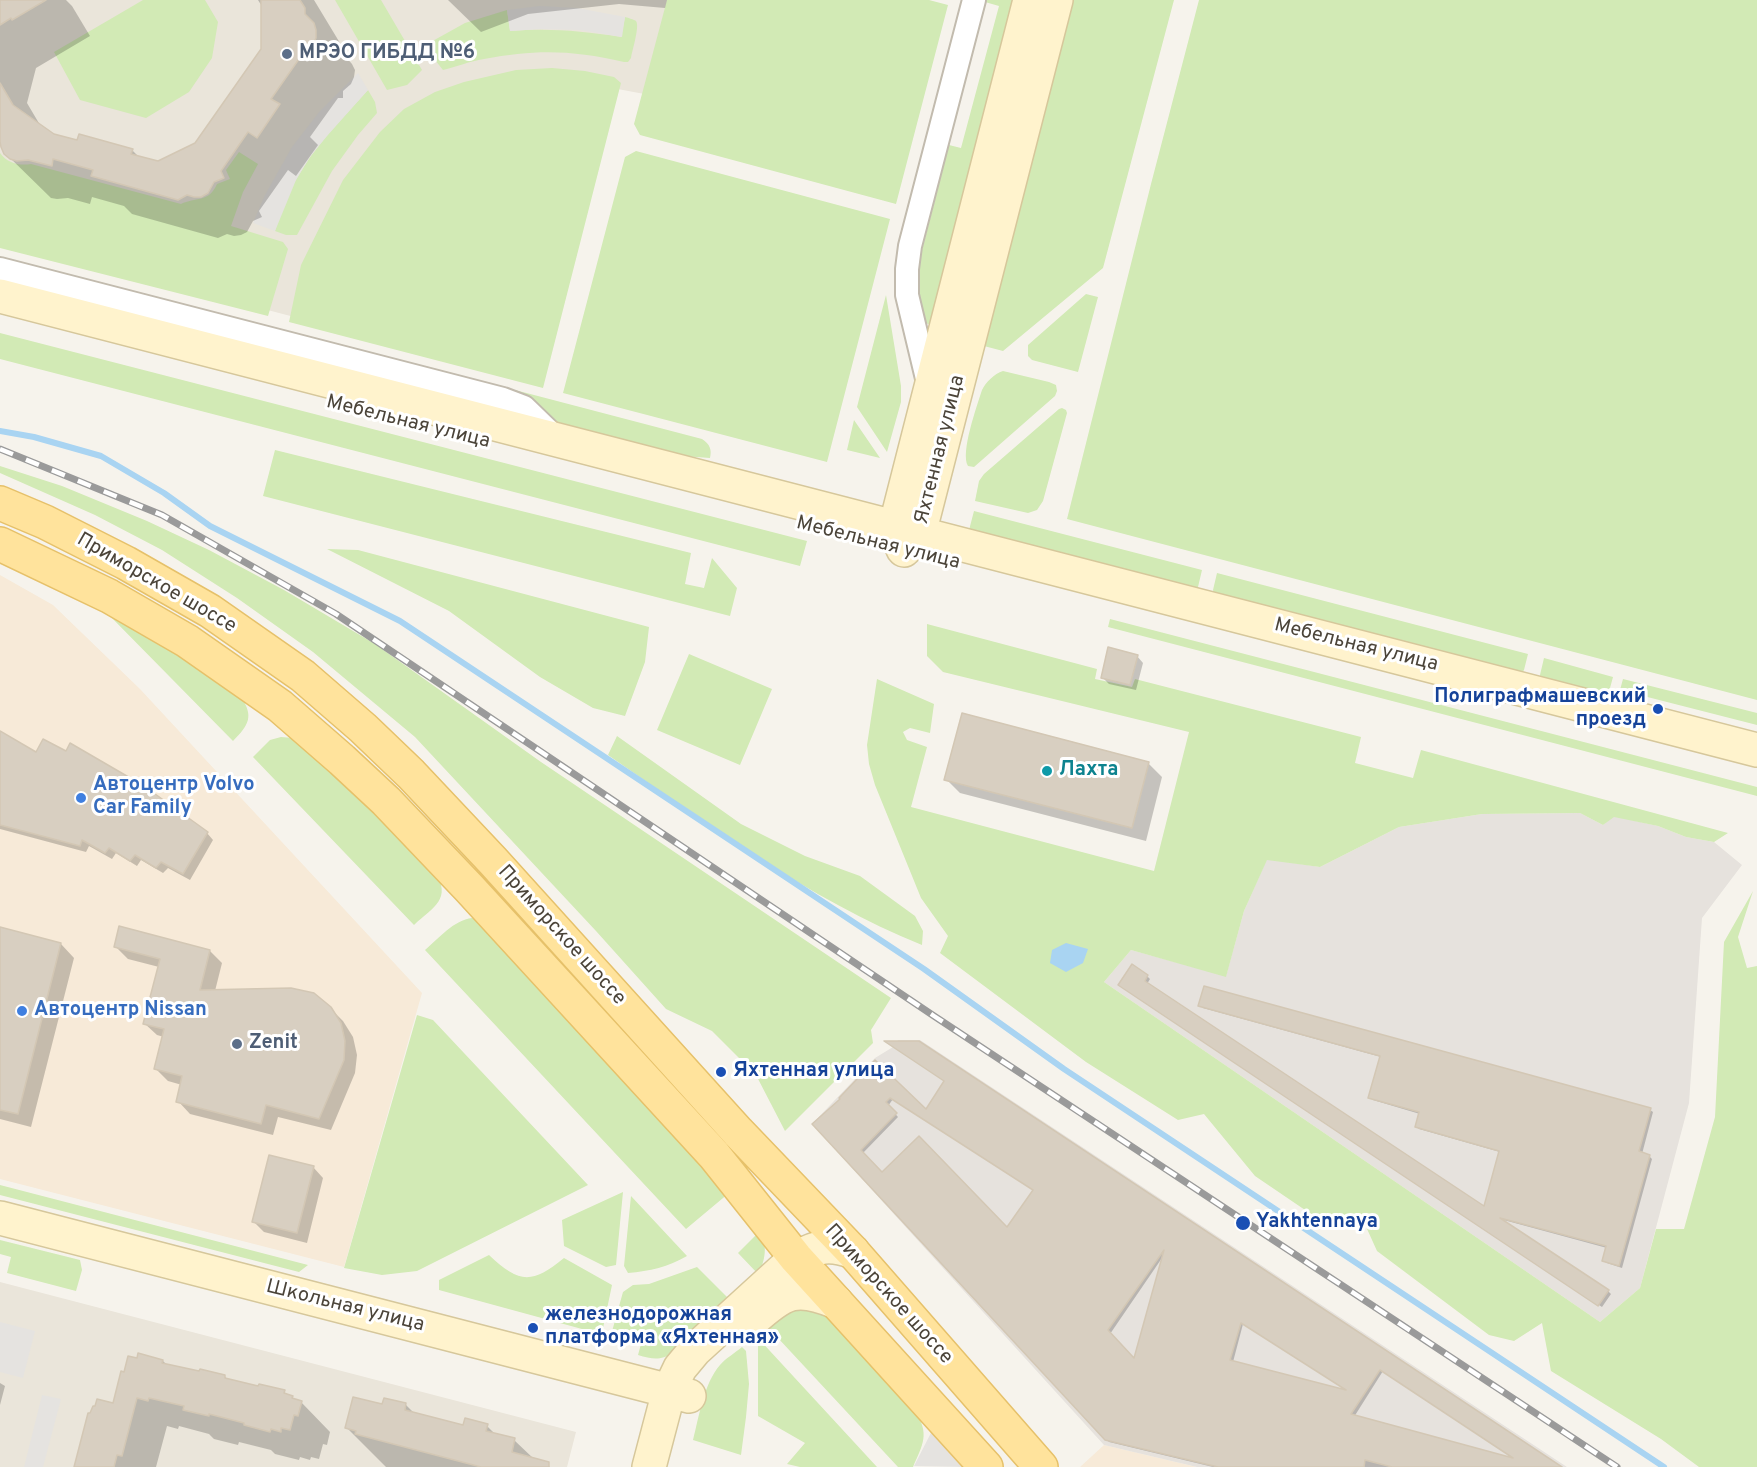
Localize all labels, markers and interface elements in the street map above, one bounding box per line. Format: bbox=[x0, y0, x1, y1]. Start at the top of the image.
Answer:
place label: МРЭО ГИБДД №6 bbox=[299, 42, 475, 66]
marker: МРЭО ГИБДД №6 bbox=[280, 47, 294, 61]
street label: Яхтенная улица bbox=[911, 373, 971, 527]
street label: Мебельная улица bbox=[324, 391, 492, 455]
street label: Мебельная улица bbox=[794, 512, 962, 576]
street label: Приморское шоссе bbox=[72, 529, 240, 639]
street label: Мебельная улица bbox=[1272, 614, 1440, 678]
place label: Полиграфмашевский проезд bbox=[1434, 686, 1646, 733]
marker: Полиграфмашевский проезд bbox=[1651, 702, 1665, 716]
place label: Лахта bbox=[1059, 759, 1118, 783]
marker: Лахта bbox=[1040, 764, 1054, 778]
place label: Автоцентр Volvo Car Family bbox=[93, 774, 255, 821]
marker: Автоцентр Volvo Car Family bbox=[74, 791, 88, 805]
street label: Приморское шоссе bbox=[492, 861, 630, 1011]
place label: Автоцентр Nissan bbox=[34, 999, 207, 1023]
marker: Автоцентр Nissan bbox=[15, 1004, 29, 1018]
place label: Zenit bbox=[249, 1032, 298, 1056]
marker: Zenit bbox=[230, 1037, 244, 1051]
place label: Яхтенная улица bbox=[733, 1060, 894, 1084]
marker: Яхтенная улица bbox=[714, 1065, 728, 1079]
place label: Yakhtennaya bbox=[1256, 1211, 1378, 1235]
marker: Yakhtennaya bbox=[1234, 1214, 1252, 1232]
street label: Приморское шоссе bbox=[819, 1220, 957, 1370]
street label: Школьная улица bbox=[263, 1276, 427, 1338]
place label: железнодорожная платформа «Яхтенная» bbox=[545, 1304, 779, 1351]
marker: железнодорожная платформа «Яхтенная» bbox=[526, 1321, 540, 1335]

